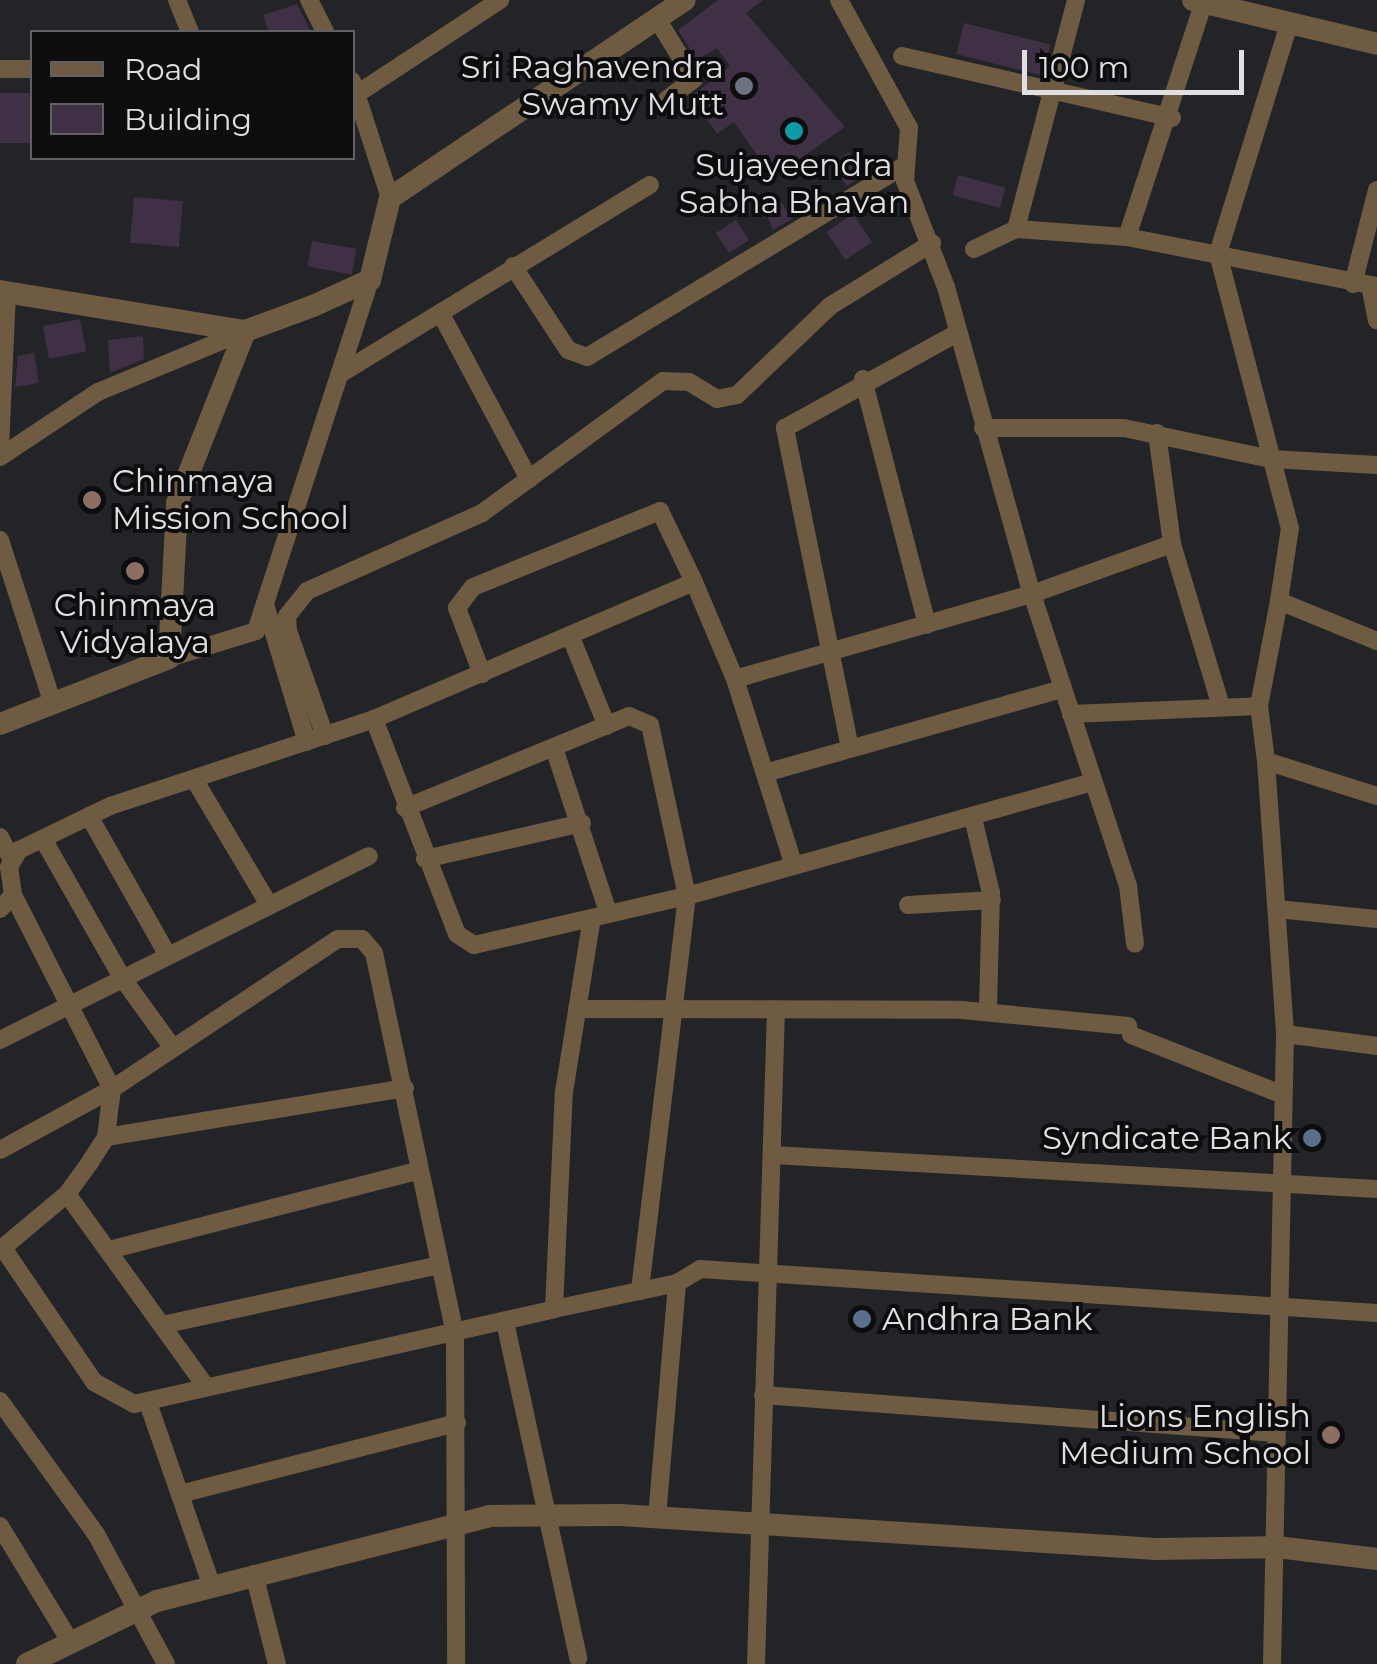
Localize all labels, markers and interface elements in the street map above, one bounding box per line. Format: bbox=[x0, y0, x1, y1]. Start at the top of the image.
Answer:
legend bbox=[30, 30, 355, 160]
scale bar bbox=[1027, 30, 1250, 92]
place label: Sri Raghavendra Swamy Mutt bbox=[461, 49, 724, 124]
text: 100 m bbox=[1039, 49, 1129, 86]
text: Road bbox=[124, 51, 202, 88]
marker: Sri Raghavendra Swamy Mutt bbox=[733, 75, 755, 97]
text: Building bbox=[124, 101, 252, 138]
marker: Sujayeendra Sabha Bhavan bbox=[783, 120, 805, 142]
place label: Sujayeendra Sabha Bhavan bbox=[679, 147, 909, 222]
place label: Chinmaya Mission School bbox=[112, 463, 349, 538]
marker: Chinmaya Mission School bbox=[81, 489, 103, 511]
marker: Chinmaya Vidyalaya bbox=[124, 560, 146, 582]
place label: Chinmaya Vidyalaya bbox=[54, 587, 216, 662]
place label: Syndicate Bank bbox=[1042, 1119, 1292, 1157]
marker: Syndicate Bank bbox=[1301, 1127, 1323, 1149]
place label: Andhra Bank bbox=[882, 1300, 1092, 1338]
marker: Andhra Bank bbox=[851, 1308, 873, 1330]
place label: Lions English Medium School bbox=[1059, 1398, 1311, 1473]
marker: Lions English Medium School bbox=[1320, 1424, 1342, 1446]

